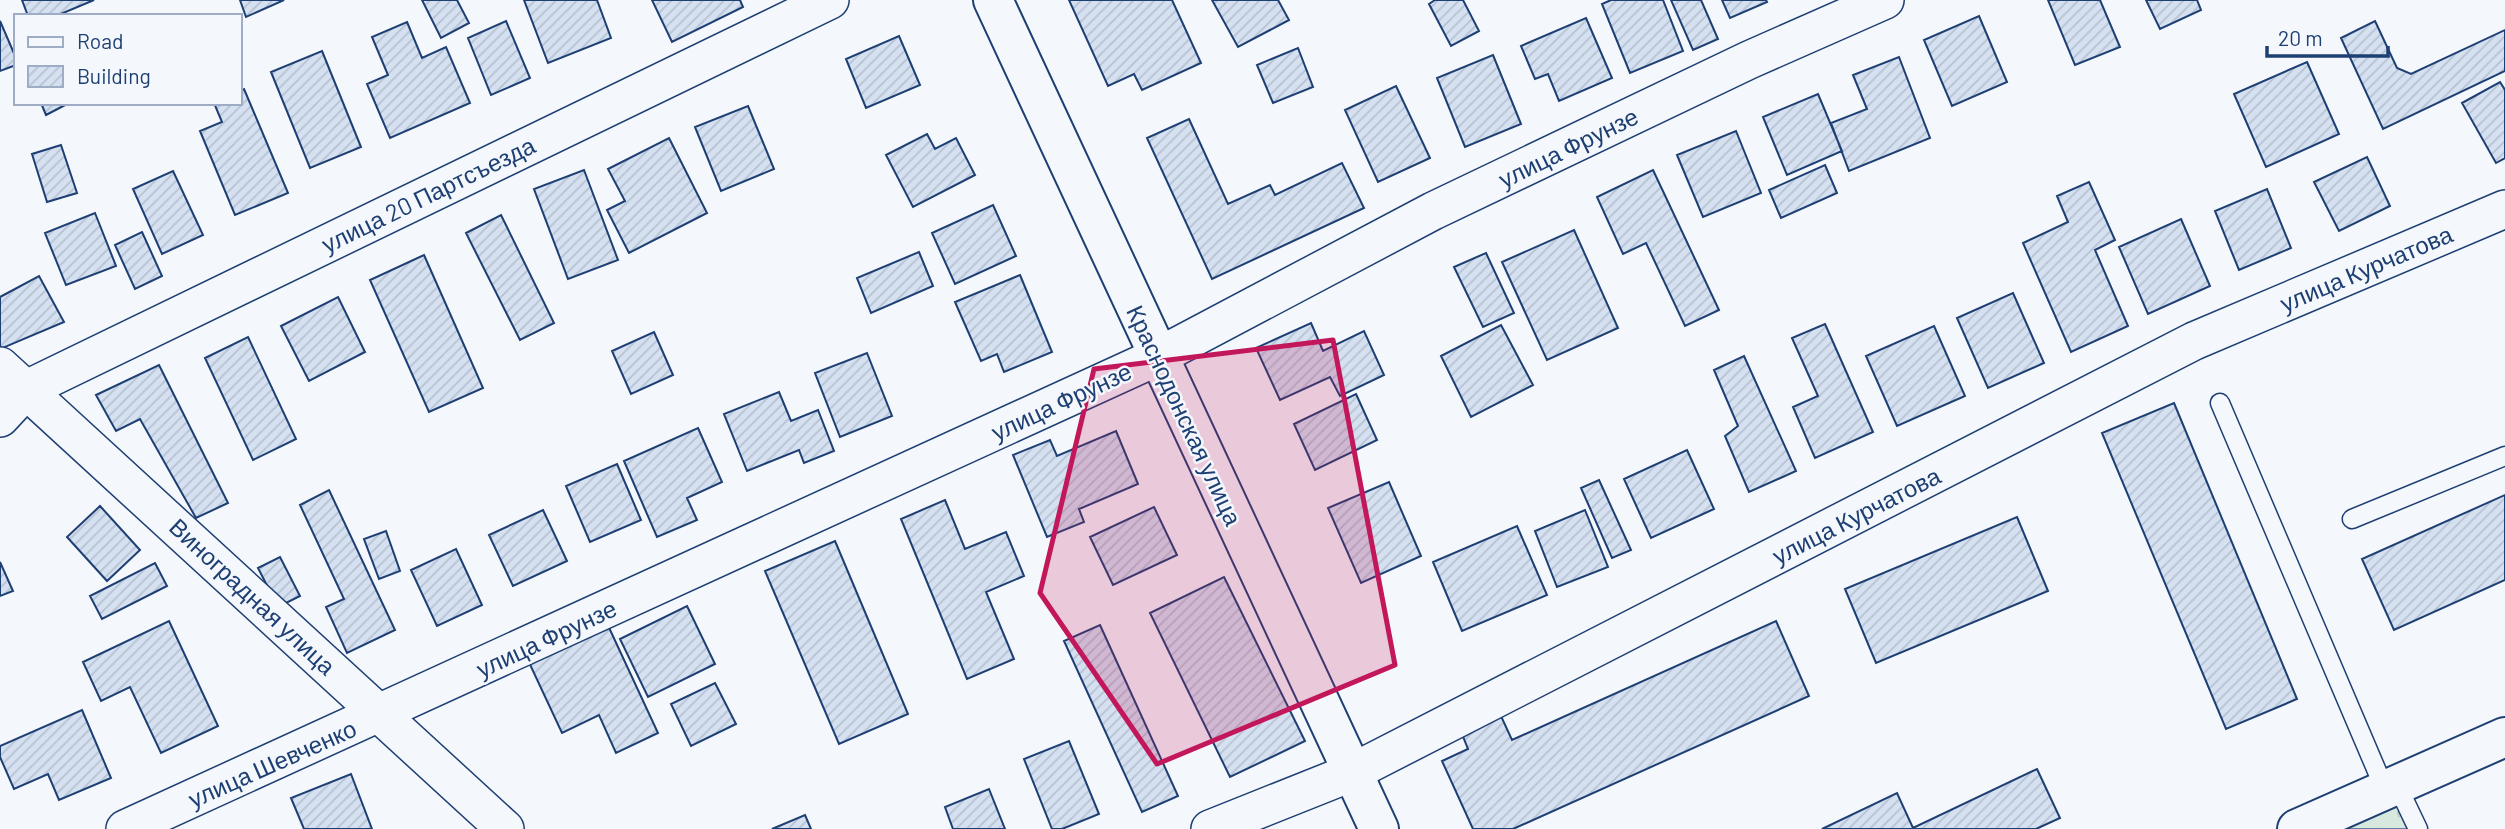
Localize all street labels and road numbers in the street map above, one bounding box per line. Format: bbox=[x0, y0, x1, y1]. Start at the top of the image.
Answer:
street label: улица Фрунзе bbox=[1494, 101, 1642, 193]
street label: улица 20 Партсъезда bbox=[317, 129, 540, 258]
street label: улица Курчатова bbox=[2275, 218, 2457, 317]
street label: Краснодонская улица bbox=[1121, 300, 1249, 530]
street label: улица Фрунзе bbox=[986, 356, 1136, 446]
street label: улица Курчатова bbox=[1767, 460, 1945, 570]
street label: Виноградная улица bbox=[164, 512, 342, 681]
street label: улица Фрунзе bbox=[471, 593, 621, 683]
street label: улица Шевченко bbox=[183, 713, 361, 813]

